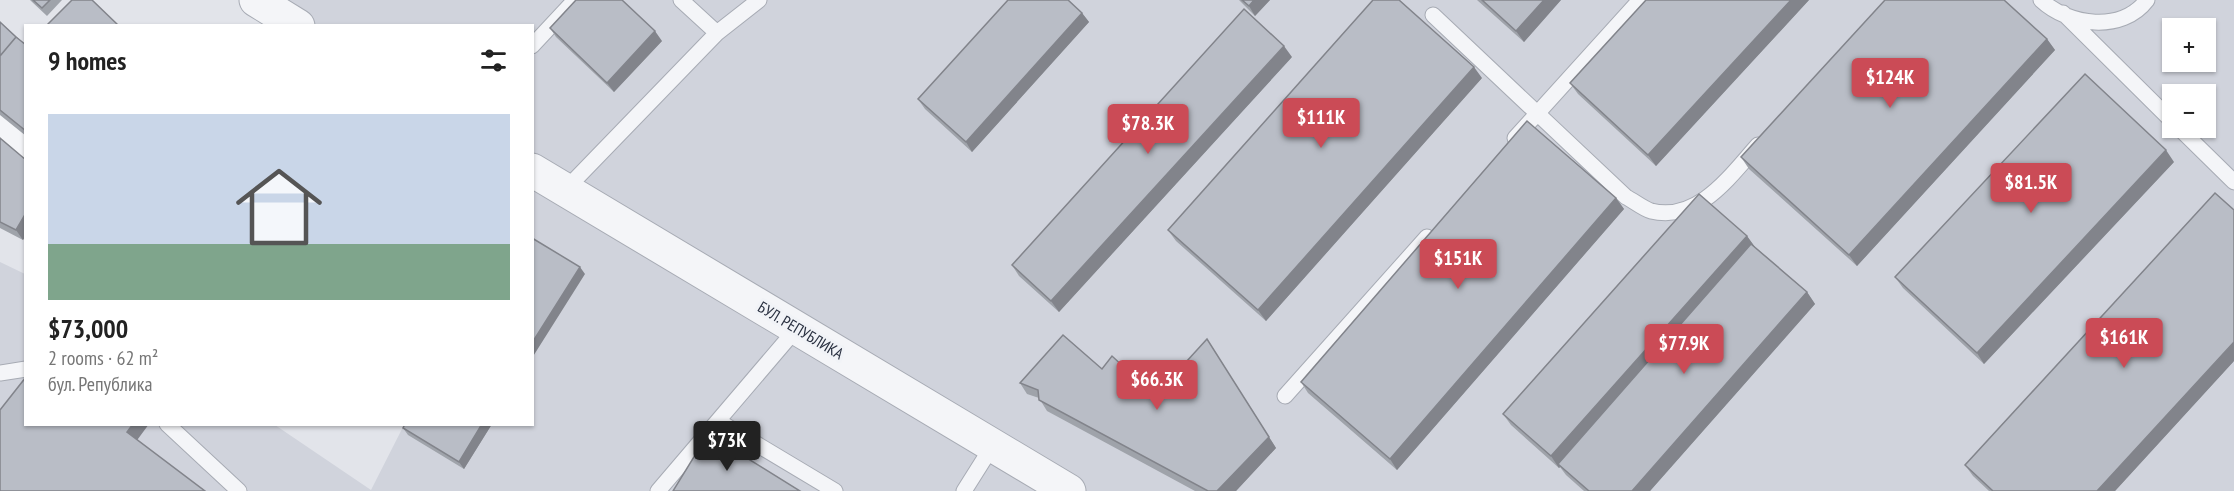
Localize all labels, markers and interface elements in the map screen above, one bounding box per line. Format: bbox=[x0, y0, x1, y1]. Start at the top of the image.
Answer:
map controls bbox=[2162, 18, 2216, 138]
button: + bbox=[2162, 18, 2216, 72]
text: 9 homes bbox=[48, 44, 126, 77]
icon: filters bbox=[477, 44, 510, 77]
pin: $124K bbox=[1848, 58, 1932, 109]
text: $124K bbox=[1866, 64, 1914, 90]
button: − bbox=[2162, 84, 2216, 138]
pin: $111K bbox=[1279, 98, 1363, 149]
pin: $78.3K bbox=[1099, 104, 1197, 155]
text: $111K bbox=[1297, 104, 1345, 130]
text: $78.3K bbox=[1122, 110, 1174, 136]
icon: home bbox=[225, 153, 333, 261]
pin: $81.5K bbox=[1982, 163, 2080, 214]
text: $81.5K bbox=[2005, 169, 2057, 195]
pin: $151K bbox=[1416, 239, 1500, 290]
text: $151K bbox=[1434, 245, 1482, 271]
street label: БУЛ. РЕПУБЛИКА bbox=[755, 297, 848, 364]
text: $73,000 bbox=[48, 312, 128, 345]
pin: $161K bbox=[2082, 318, 2166, 369]
pin: $77.9K bbox=[1635, 324, 1733, 375]
text: $161K bbox=[2100, 324, 2148, 350]
text: $77.9K bbox=[1659, 330, 1709, 356]
text: 2 rooms · 62 m² bbox=[48, 345, 158, 371]
pin: $66.3K bbox=[1108, 360, 1206, 411]
text: $66.3K bbox=[1131, 366, 1183, 392]
text: бул. Република bbox=[48, 371, 152, 397]
pin: $73K bbox=[691, 421, 763, 472]
text: $73K bbox=[707, 427, 747, 453]

